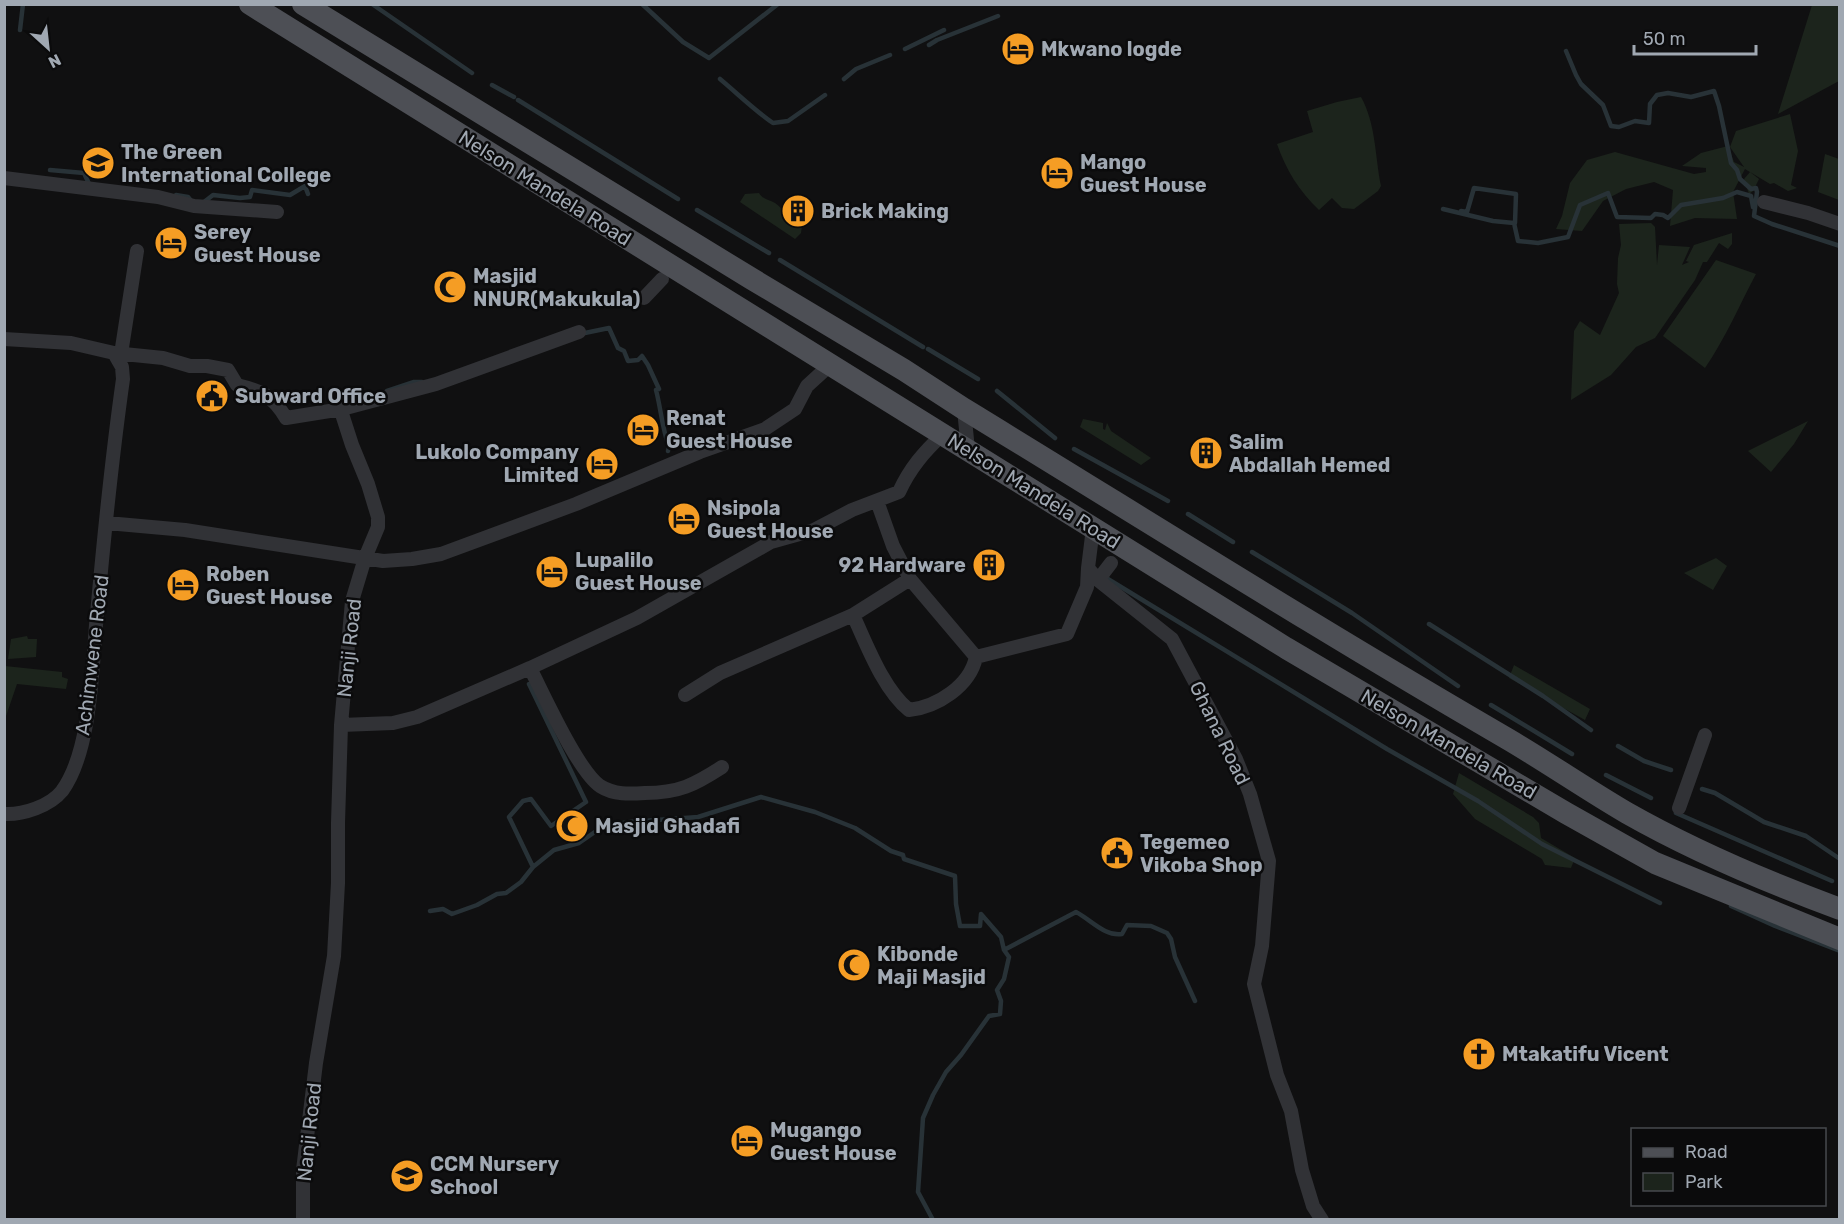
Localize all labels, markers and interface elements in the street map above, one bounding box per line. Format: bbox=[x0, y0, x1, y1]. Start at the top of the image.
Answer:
north arrow bbox=[18, 18, 78, 78]
scale bar bbox=[1634, 18, 1756, 56]
text: 50 m bbox=[1643, 28, 1686, 50]
hotel icon: Mkwano logde bbox=[1000, 31, 1036, 67]
place label: Mkwano logde bbox=[1041, 37, 1182, 61]
text: N bbox=[45, 50, 64, 72]
street label: Nelson Mandela Road bbox=[454, 125, 636, 251]
place label: The Green International College bbox=[121, 140, 331, 187]
school or university icon: The Green International College bbox=[80, 145, 116, 181]
place label: Mango Guest House bbox=[1080, 150, 1207, 197]
hotel icon: Mango Guest House bbox=[1039, 155, 1075, 191]
building icon: Brick Making bbox=[780, 193, 816, 229]
place label: Brick Making bbox=[821, 199, 949, 223]
place label: Serey Guest House bbox=[194, 220, 321, 267]
hotel icon: Serey Guest House bbox=[153, 225, 189, 261]
place label: Masjid NNUR(Makukula) bbox=[473, 264, 640, 311]
mosque icon: Masjid NNUR(Makukula) bbox=[432, 269, 468, 305]
public building icon: Subward Office bbox=[194, 378, 230, 414]
place label: Subward Office bbox=[235, 384, 386, 408]
place label: Renat Guest House bbox=[666, 406, 793, 453]
hotel icon: Renat Guest House bbox=[625, 412, 661, 448]
street label: Nelson Mandela Road bbox=[943, 428, 1125, 554]
place label: Salim Abdallah Hemed bbox=[1229, 430, 1390, 477]
building icon: Salim Abdallah Hemed bbox=[1188, 435, 1224, 471]
place label: Lukolo Company Limited bbox=[415, 440, 579, 487]
hotel icon: Lukolo Company Limited bbox=[584, 446, 620, 482]
place label: Nsipola Guest House bbox=[707, 496, 834, 543]
hotel icon: Nsipola Guest House bbox=[666, 501, 702, 537]
building icon: 92 Hardware bbox=[971, 547, 1007, 583]
place label: Lupalilo Guest House bbox=[575, 548, 702, 595]
place label: 92 Hardware bbox=[839, 553, 966, 577]
hotel icon: Lupalilo Guest House bbox=[534, 554, 570, 590]
place label: Roben Guest House bbox=[206, 562, 333, 609]
hotel icon: Roben Guest House bbox=[165, 567, 201, 603]
street label: Achimwene Road bbox=[70, 573, 114, 737]
street label: Nanji Road bbox=[332, 597, 366, 699]
street label: Ghana Road bbox=[1185, 677, 1255, 789]
street label: Nelson Mandela Road bbox=[1357, 684, 1541, 804]
mosque icon: Masjid Ghadafi bbox=[554, 808, 590, 844]
place label: Masjid Ghadafi bbox=[595, 814, 740, 838]
place label: Tegemeo Vikoba Shop bbox=[1140, 830, 1263, 877]
public building icon: Tegemeo Vikoba Shop bbox=[1099, 835, 1135, 871]
place label: Kibonde Maji Masjid bbox=[877, 942, 986, 989]
mosque icon: Kibonde Maji Masjid bbox=[836, 947, 872, 983]
church icon: Mtakatifu Vicent bbox=[1461, 1036, 1497, 1072]
place label: Mtakatifu Vicent bbox=[1502, 1042, 1669, 1066]
street label: Nanji Road bbox=[292, 1081, 326, 1183]
place label: Mugango Guest House bbox=[770, 1118, 897, 1165]
hotel icon: Mugango Guest House bbox=[729, 1123, 765, 1159]
legend bbox=[1631, 1128, 1826, 1206]
text: Road bbox=[1685, 1141, 1728, 1163]
place label: CCM Nursery School bbox=[430, 1152, 559, 1199]
school or university icon: CCM Nursery School bbox=[389, 1158, 425, 1194]
text: Park bbox=[1685, 1171, 1723, 1193]

